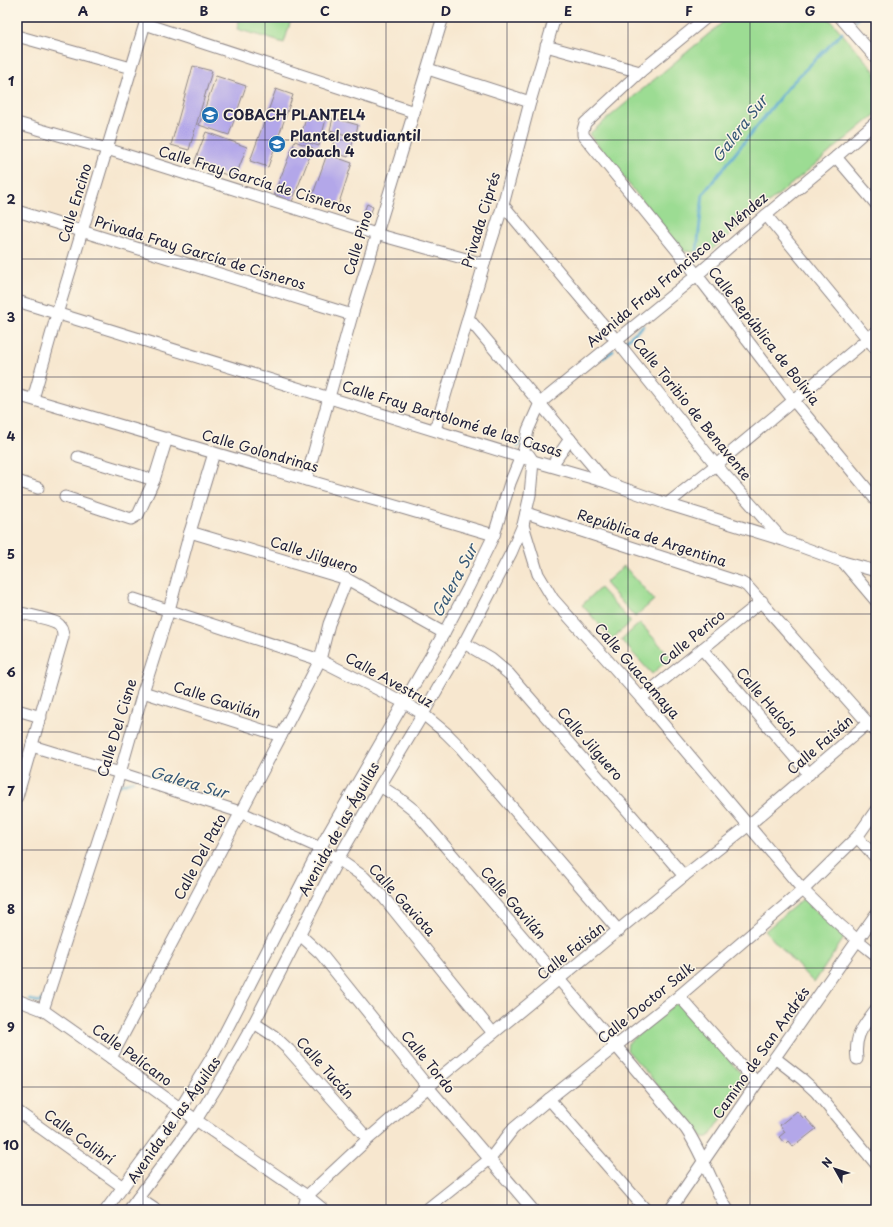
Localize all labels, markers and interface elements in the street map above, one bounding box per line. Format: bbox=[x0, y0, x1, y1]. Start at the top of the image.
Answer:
text: A bbox=[78, 1, 88, 20]
text: B bbox=[200, 1, 209, 20]
text: C bbox=[320, 1, 330, 20]
text: D bbox=[441, 1, 451, 20]
text: E bbox=[564, 1, 572, 20]
text: F bbox=[685, 1, 693, 20]
text: G bbox=[805, 1, 815, 20]
text: 1 bbox=[8, 71, 14, 90]
water label: Galera Sur bbox=[705, 88, 774, 167]
place label: COBACH PLANTEL4 bbox=[223, 104, 366, 125]
school or university icon: COBACH PLANTEL4 bbox=[200, 105, 220, 125]
place label: Plantel estudiantil cobach 4 bbox=[290, 125, 421, 162]
school or university icon: Plantel estudiantil cobach 4 bbox=[267, 134, 287, 154]
street label: Calle Fray García de Cisneros bbox=[156, 140, 354, 219]
street label: Calle Encino bbox=[52, 160, 97, 245]
street label: Privada Ciprés bbox=[456, 169, 505, 270]
street label: Avenida Fray Francisco de Méndez bbox=[581, 187, 772, 352]
text: 2 bbox=[6, 189, 16, 208]
street label: Calle Pino bbox=[338, 208, 377, 278]
street label: Privada Fray García de Cisneros bbox=[92, 210, 308, 295]
street label: Calle República de Bolivia bbox=[704, 262, 825, 410]
text: 3 bbox=[7, 307, 16, 326]
street label: Calle Toribio de Benavente bbox=[628, 333, 757, 485]
street label: Calle Fray Bartolomé de las Casas bbox=[339, 375, 565, 462]
street label: Calle Golondrinas bbox=[199, 424, 321, 477]
text: 4 bbox=[7, 426, 16, 445]
street label: República de Argentina bbox=[575, 503, 730, 572]
street label: Calle Jilguero bbox=[268, 530, 361, 579]
water label: Galera Sur bbox=[425, 538, 483, 621]
text: 5 bbox=[7, 544, 15, 563]
street label: Calle Perico bbox=[654, 604, 729, 671]
street label: Calle Guacamaya bbox=[590, 618, 685, 723]
street label: Calle Avestruz bbox=[342, 647, 437, 713]
text: 6 bbox=[6, 662, 16, 681]
street label: Calle Halcón bbox=[731, 663, 803, 741]
street label: Calle Del Cisne bbox=[92, 676, 142, 780]
street label: Calle Gavilán bbox=[171, 676, 264, 724]
street label: Calle Jilguero bbox=[553, 702, 628, 785]
street label: Calle Faisán bbox=[782, 710, 857, 779]
street label: Avenida de las Águilas bbox=[293, 758, 384, 900]
water label: Galera Sur bbox=[148, 760, 233, 804]
text: 7 bbox=[7, 781, 15, 800]
street label: Calle Del Pato bbox=[168, 810, 231, 904]
street label: Calle Gaviota bbox=[364, 859, 441, 941]
street label: Calle Gavilán bbox=[476, 862, 551, 944]
text: 8 bbox=[7, 899, 15, 918]
street label: Calle Faisán bbox=[532, 917, 609, 985]
street label: Calle Doctor Salk bbox=[593, 957, 699, 1048]
street label: Camino de San Andrés bbox=[707, 982, 814, 1123]
text: 9 bbox=[7, 1017, 15, 1036]
street label: Calle Pelícano bbox=[88, 1018, 177, 1091]
street label: Calle Tordo bbox=[396, 1026, 460, 1098]
street label: Calle Tucán bbox=[292, 1032, 359, 1104]
street label: Avenida de las Águilas bbox=[122, 1052, 225, 1187]
street label: Calle Colibrí bbox=[40, 1104, 119, 1169]
text: 10 bbox=[3, 1135, 19, 1154]
north arrow bbox=[815, 1149, 855, 1189]
text: N bbox=[817, 1153, 836, 1171]

